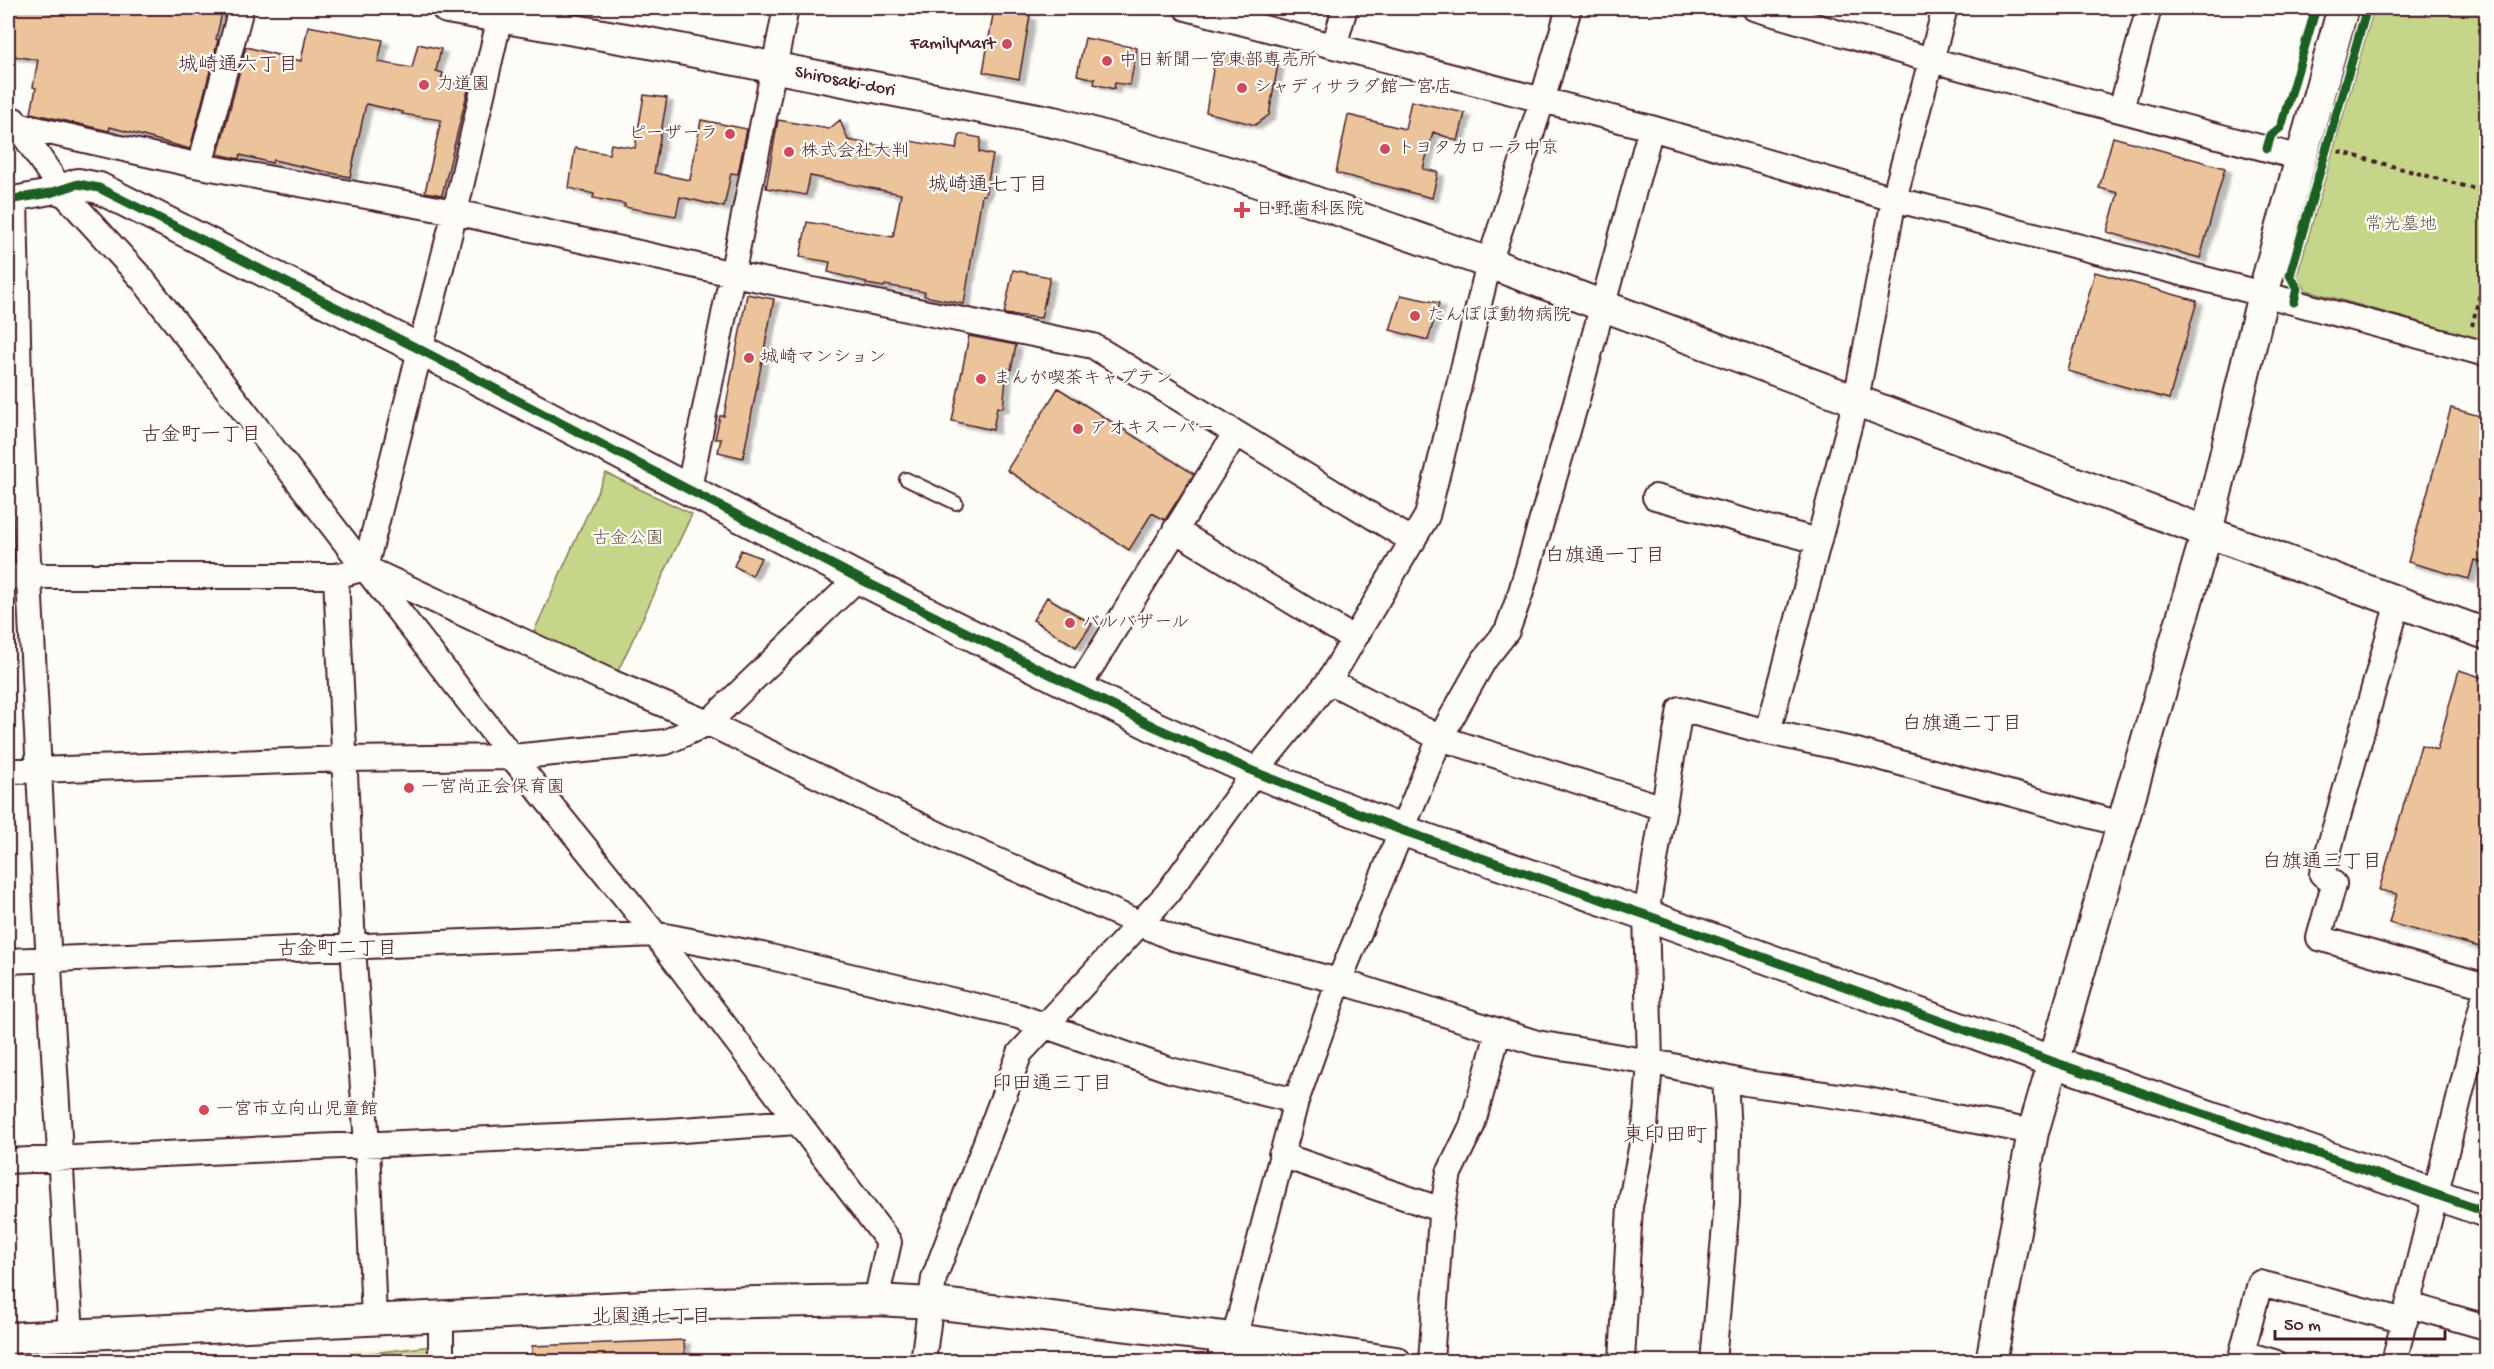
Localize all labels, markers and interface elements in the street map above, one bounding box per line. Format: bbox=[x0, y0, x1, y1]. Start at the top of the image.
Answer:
place label: FamilyMart bbox=[909, 34, 997, 55]
marker: FamilyMart bbox=[1000, 37, 1014, 51]
place label: 中日新聞一宮東部専売所 bbox=[1119, 50, 1317, 72]
district label: 城崎通六丁目 bbox=[178, 53, 298, 78]
marker: 中日新聞一宮東部専売所 bbox=[1100, 54, 1114, 68]
street label: Shirosaki-dori bbox=[793, 62, 897, 102]
place label: 力道園 bbox=[436, 74, 490, 96]
place label: シャディサラダ館一宮店 bbox=[1254, 77, 1452, 99]
marker: 力道園 bbox=[417, 78, 431, 92]
marker: シャディサラダ館一宮店 bbox=[1235, 81, 1249, 95]
place label: ピーザーラ bbox=[628, 124, 718, 145]
marker: ピーザーラ bbox=[723, 127, 737, 141]
place label: トヨタカローラ中京 bbox=[1397, 138, 1559, 160]
place label: 株式会社大判 bbox=[801, 141, 909, 163]
marker: トヨタカローラ中京 bbox=[1378, 142, 1392, 156]
marker: 株式会社大判 bbox=[782, 145, 796, 159]
district label: 城崎通七丁目 bbox=[928, 173, 1048, 198]
place label: 日野歯科医院 bbox=[1256, 199, 1364, 221]
marker: 日野歯科医院 bbox=[1233, 201, 1251, 219]
park label: 常光墓地 bbox=[2365, 214, 2437, 236]
place label: たんぽぽ動物病院 bbox=[1427, 305, 1571, 327]
marker: たんぽぽ動物病院 bbox=[1408, 309, 1422, 323]
place label: 城崎マンション bbox=[761, 347, 886, 369]
marker: 城崎マンション bbox=[742, 351, 756, 365]
place label: まんが喫茶キャプテン bbox=[993, 368, 1173, 390]
marker: まんが喫茶キャプテン bbox=[974, 372, 988, 386]
place label: アオキスーパー bbox=[1090, 419, 1214, 440]
marker: アオキスーパー bbox=[1071, 422, 1085, 436]
district label: 古金町一丁目 bbox=[141, 424, 261, 448]
park label: 古金公園 bbox=[592, 528, 664, 550]
district label: 白旗通一丁目 bbox=[1545, 545, 1665, 569]
place label: バルバザール bbox=[1082, 613, 1189, 634]
marker: バルバザール bbox=[1063, 616, 1077, 630]
district label: 白旗通二丁目 bbox=[1902, 713, 2022, 737]
place label: 一宮尚正会保育園 bbox=[421, 777, 565, 799]
marker: 一宮尚正会保育園 bbox=[402, 781, 416, 795]
district label: 白旗通三丁目 bbox=[2262, 851, 2382, 875]
district label: 古金町二丁目 bbox=[277, 938, 397, 962]
district label: 印田通三丁目 bbox=[992, 1072, 1112, 1097]
place label: 一宮市立向山児童館 bbox=[216, 1099, 378, 1121]
marker: 一宮市立向山児童館 bbox=[197, 1103, 211, 1117]
district label: 東印田町 bbox=[1623, 1123, 1707, 1150]
scale bar bbox=[2275, 1303, 2444, 1341]
district label: 北園通七丁目 bbox=[591, 1306, 711, 1330]
text: 50 m bbox=[2284, 1316, 2321, 1337]

